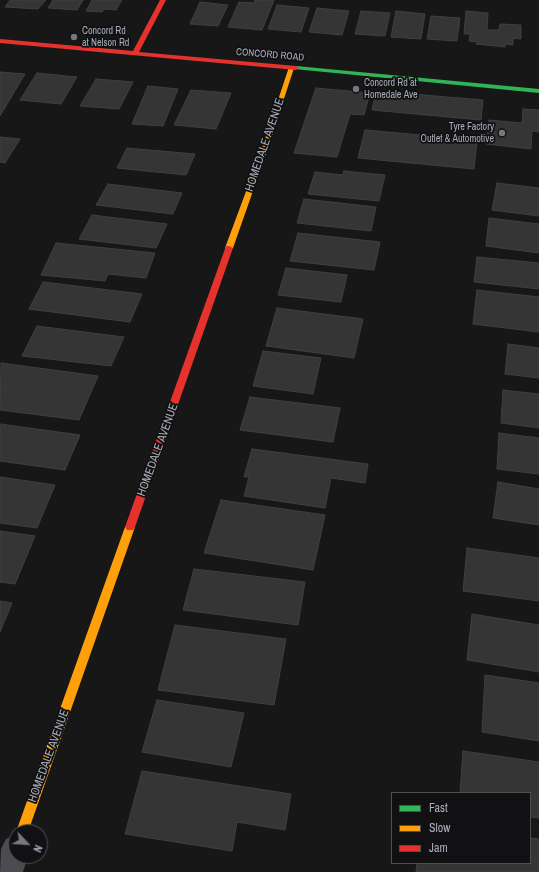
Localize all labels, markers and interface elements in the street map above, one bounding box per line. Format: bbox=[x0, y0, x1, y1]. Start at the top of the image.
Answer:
place label: Concord Rd at Nelson Rd bbox=[82, 25, 129, 48]
marker: Concord Rd at Nelson Rd bbox=[69, 32, 79, 42]
street label: CONCORD ROAD bbox=[235, 46, 305, 64]
place label: Concord Rd at Homedale Ave bbox=[364, 77, 418, 100]
marker: Concord Rd at Homedale Ave bbox=[351, 84, 361, 94]
street label: HOMEDALE AVENUE bbox=[242, 96, 288, 194]
place label: Tyre Factory Outlet & Automotive bbox=[421, 121, 494, 144]
marker: Tyre Factory Outlet & Automotive bbox=[497, 128, 507, 138]
street label: HOMEDALE AVENUE bbox=[135, 402, 181, 498]
street label: HOMEDALE AVENUE bbox=[26, 708, 72, 804]
legend bbox=[391, 792, 531, 864]
text: Fast bbox=[429, 800, 448, 816]
text: Slow bbox=[429, 820, 450, 836]
north arrow bbox=[8, 824, 48, 864]
text: Jam bbox=[429, 840, 448, 856]
text: N bbox=[30, 843, 46, 855]

